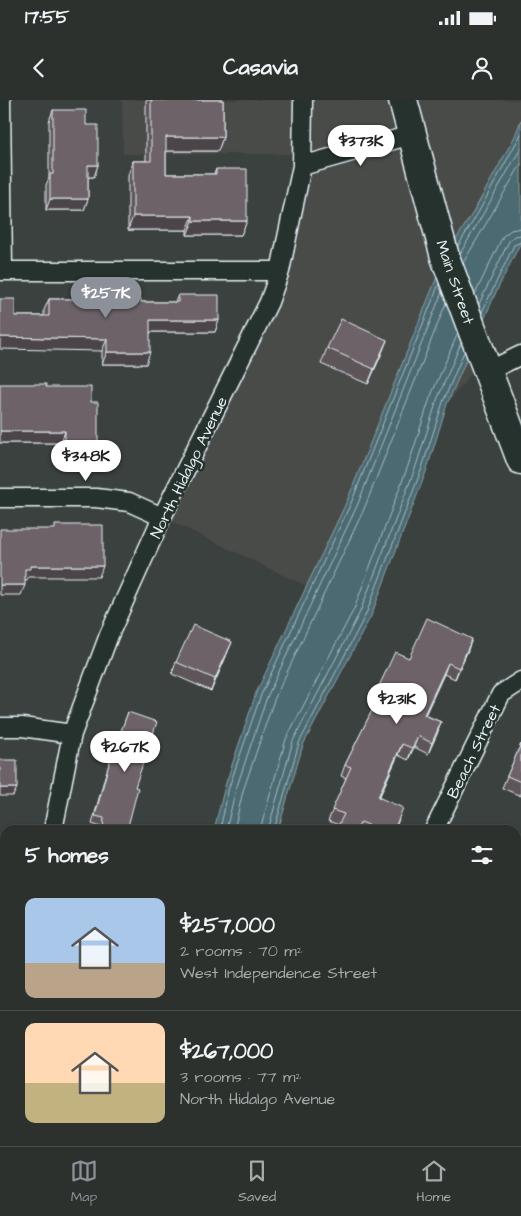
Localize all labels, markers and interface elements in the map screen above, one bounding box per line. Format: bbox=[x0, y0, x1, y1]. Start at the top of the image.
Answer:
text: 17:55 bbox=[25, 4, 69, 31]
text: Casavia bbox=[223, 52, 298, 83]
icon: back bbox=[25, 54, 53, 82]
icon: person bbox=[468, 54, 496, 82]
pin: $373K bbox=[326, 124, 396, 167]
text: $373K bbox=[339, 130, 383, 152]
street label: Main Street bbox=[430, 237, 480, 328]
pin: $257K bbox=[71, 276, 141, 319]
text: $257K bbox=[82, 282, 130, 304]
street label: North Hidalgo Avenue bbox=[145, 393, 234, 542]
pin: $348K bbox=[51, 440, 121, 482]
text: $348K bbox=[62, 445, 110, 467]
pin: $231K bbox=[362, 682, 432, 725]
text: $231K bbox=[378, 688, 416, 710]
street label: Beach Street bbox=[442, 700, 506, 802]
pin: $267K bbox=[90, 730, 160, 773]
text: $267K bbox=[101, 736, 149, 758]
text: 5 homes bbox=[25, 841, 109, 870]
icon: filters bbox=[468, 841, 496, 869]
text: $257,000 bbox=[180, 911, 275, 940]
icon: home bbox=[65, 918, 125, 978]
text: 2 rooms · 70 m² bbox=[180, 940, 303, 962]
text: West Independence Street bbox=[180, 962, 377, 984]
text: $267,000 bbox=[180, 1037, 273, 1066]
icon: home bbox=[65, 1043, 125, 1103]
text: 3 rooms · 77 m² bbox=[180, 1066, 301, 1088]
text: North Hidalgo Avenue bbox=[180, 1088, 335, 1110]
tab: Map bbox=[70, 1157, 98, 1207]
tab: Saved bbox=[238, 1157, 276, 1207]
tab: Home bbox=[416, 1157, 451, 1207]

